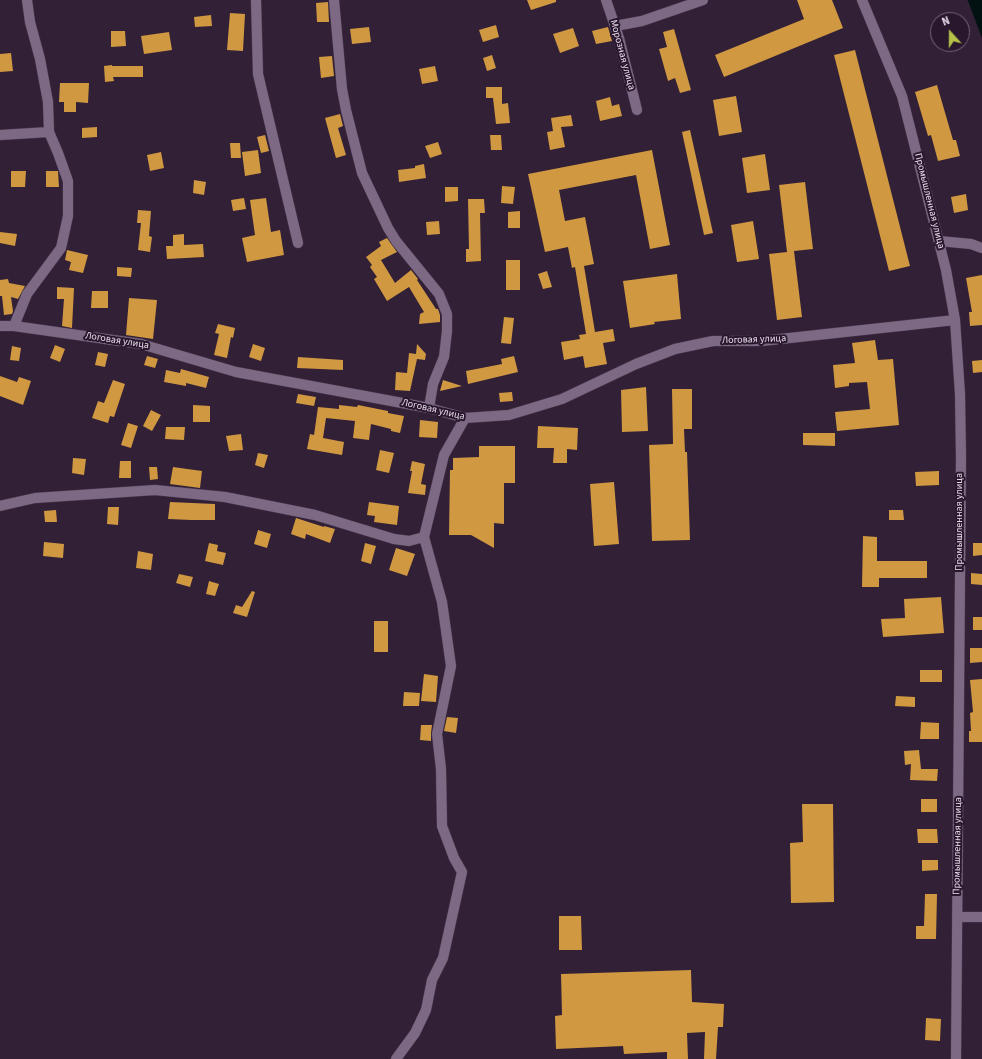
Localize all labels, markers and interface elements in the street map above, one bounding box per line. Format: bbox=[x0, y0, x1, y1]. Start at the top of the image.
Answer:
north arrow bbox=[930, 12, 970, 52]
text: N bbox=[940, 13, 952, 30]
street label: Морозная улица bbox=[607, 19, 637, 91]
street label: Промышленная улица bbox=[911, 152, 947, 250]
street label: Логовая улица bbox=[84, 330, 150, 352]
street label: Логовая улица bbox=[722, 333, 786, 347]
street label: Логовая улица bbox=[400, 397, 466, 423]
street label: Промышленная улица bbox=[954, 473, 966, 571]
street label: Промышленная улица bbox=[951, 797, 965, 895]

